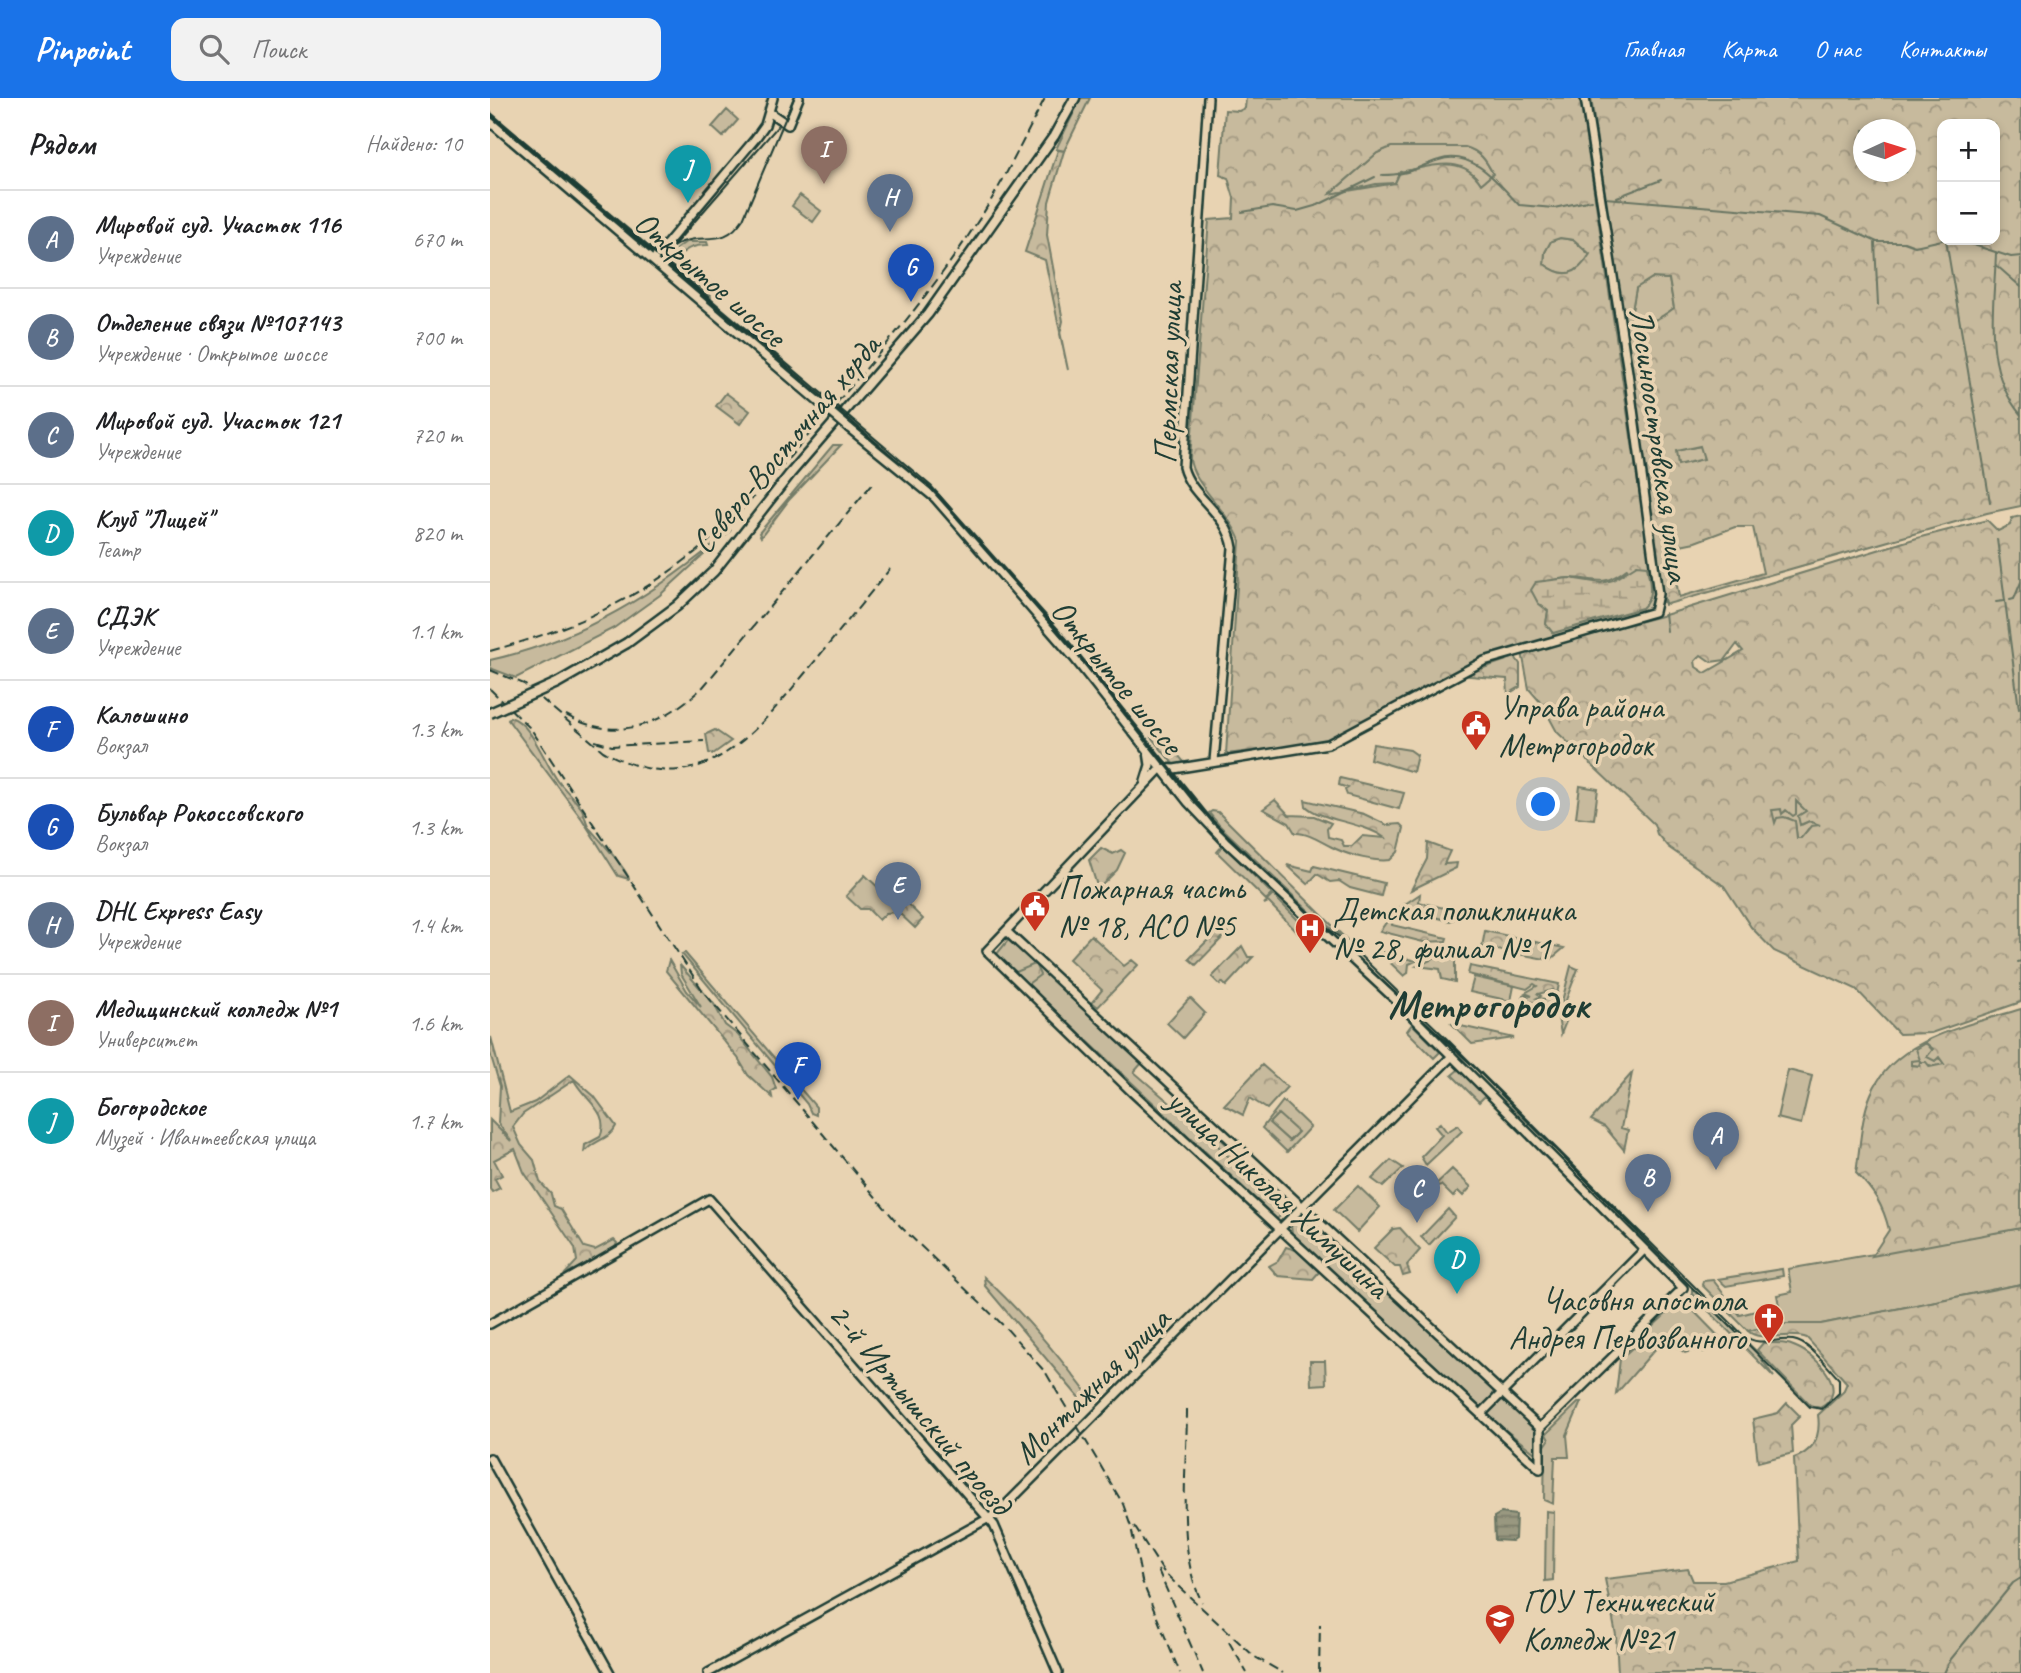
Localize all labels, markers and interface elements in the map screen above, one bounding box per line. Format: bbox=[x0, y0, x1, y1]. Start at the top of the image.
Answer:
search box bbox=[171, 18, 661, 81]
text: Pinpoint bbox=[35, 28, 129, 70]
icon: search bbox=[195, 30, 233, 68]
text: Поиск bbox=[251, 33, 306, 66]
text: Главная bbox=[1623, 34, 1684, 64]
text: Карта bbox=[1722, 34, 1776, 64]
text: О нас bbox=[1814, 34, 1861, 64]
text: Контакты bbox=[1899, 34, 1986, 64]
north arrow bbox=[1853, 119, 1916, 182]
map controls bbox=[1937, 119, 2000, 245]
button: + bbox=[1937, 119, 2000, 182]
text: Рядом bbox=[28, 125, 95, 163]
pin: I bbox=[801, 126, 847, 184]
text: Найдено: 10 bbox=[366, 129, 462, 158]
pin: J bbox=[665, 145, 711, 203]
pin: H bbox=[867, 174, 913, 232]
button: − bbox=[1937, 182, 2000, 245]
street label: Открытое шоссе bbox=[626, 201, 797, 358]
text: Мировой суд. Участок 116 bbox=[95, 208, 341, 241]
text: A bbox=[45, 225, 57, 254]
text: 670 m bbox=[413, 225, 462, 254]
text: Учреждение bbox=[95, 241, 180, 270]
pin: G bbox=[888, 244, 934, 302]
street label: Пермская улица bbox=[1144, 279, 1192, 464]
street label: Лосиноостровская улица bbox=[1620, 305, 1700, 587]
text: Отделение связи №107143 bbox=[95, 306, 341, 339]
text: B bbox=[45, 323, 57, 352]
text: 700 m bbox=[413, 323, 462, 352]
street label: Северо-Восточная хорда bbox=[682, 324, 891, 562]
text: Учреждение · Открытое шоссе bbox=[95, 339, 326, 368]
text: Мировой суд. Участок 121 bbox=[95, 404, 340, 437]
text: C bbox=[46, 421, 56, 450]
text: 720 m bbox=[413, 421, 462, 450]
text: Учреждение bbox=[95, 437, 180, 466]
text: Клуб "Лицей" bbox=[95, 502, 213, 535]
text: D bbox=[44, 519, 58, 548]
text: 820 m bbox=[413, 519, 462, 548]
text: Театр bbox=[95, 535, 140, 564]
street label: Открытое шоссе bbox=[1042, 590, 1194, 765]
text: СДЭК bbox=[95, 600, 155, 633]
text: E bbox=[45, 617, 57, 646]
text: 1.1 km bbox=[409, 617, 462, 646]
text: Учреждение bbox=[95, 633, 180, 662]
place label: Управа района Метрогородок bbox=[1499, 686, 1665, 766]
text: Калошино bbox=[95, 698, 187, 731]
public building icon: Управа района Метрогородок bbox=[1459, 708, 1493, 752]
text: F bbox=[46, 715, 56, 744]
text: 1.3 km bbox=[409, 715, 462, 744]
text: Вокзал bbox=[95, 731, 147, 760]
your location bbox=[1526, 787, 1560, 821]
text: Бульвар Рокоссовского bbox=[95, 796, 302, 829]
text: G bbox=[45, 813, 57, 842]
text: 1.3 km bbox=[409, 813, 462, 842]
text: Вокзал bbox=[95, 829, 147, 858]
pin: E bbox=[875, 862, 921, 920]
place label: Пожарная часть № 18, АСО №5 bbox=[1058, 867, 1247, 947]
public building icon: Пожарная часть № 18, АСО №5 bbox=[1018, 889, 1052, 933]
place label: Детская поликлиника № 28, филиал № 1 bbox=[1333, 889, 1577, 969]
text: DHL Express Easy bbox=[95, 894, 260, 927]
text: H bbox=[44, 911, 58, 940]
text: 1.4 km bbox=[409, 911, 462, 940]
hospital icon: Детская поликлиника № 28, филиал № 1 bbox=[1293, 911, 1327, 955]
text: Учреждение bbox=[95, 927, 180, 956]
district label: Метрогородок bbox=[1388, 980, 1592, 1030]
text: Медицинский колледж №1 bbox=[95, 992, 337, 1025]
text: I bbox=[46, 1009, 56, 1038]
text: 1.6 km bbox=[409, 1009, 462, 1038]
text: Университет bbox=[95, 1025, 197, 1054]
pin: F bbox=[775, 1042, 821, 1100]
street label: улица Николая Химушина bbox=[1157, 1079, 1400, 1309]
text: Богородское bbox=[95, 1090, 206, 1123]
text: J bbox=[47, 1107, 55, 1136]
text: 1.7 km bbox=[409, 1107, 462, 1136]
pin: A bbox=[1693, 1112, 1739, 1170]
text: Музей · Ивантеевская улица bbox=[95, 1123, 315, 1152]
pin: B bbox=[1625, 1154, 1671, 1212]
pin: C bbox=[1394, 1165, 1440, 1223]
pin: D bbox=[1434, 1236, 1480, 1294]
place label: Часовня апостола Андрея Первозванного bbox=[1509, 1279, 1749, 1359]
street label: 2-й Иртышский проезд bbox=[819, 1294, 1023, 1526]
street label: Монтажная улица bbox=[1004, 1297, 1181, 1473]
church icon: Часовня апостола Андрея Первозванного bbox=[1752, 1301, 1786, 1345]
place label: ГОУ Технический Колледж №21 bbox=[1523, 1580, 1716, 1660]
school or university icon: ГОУ Технический Колледж №21 bbox=[1483, 1602, 1517, 1646]

